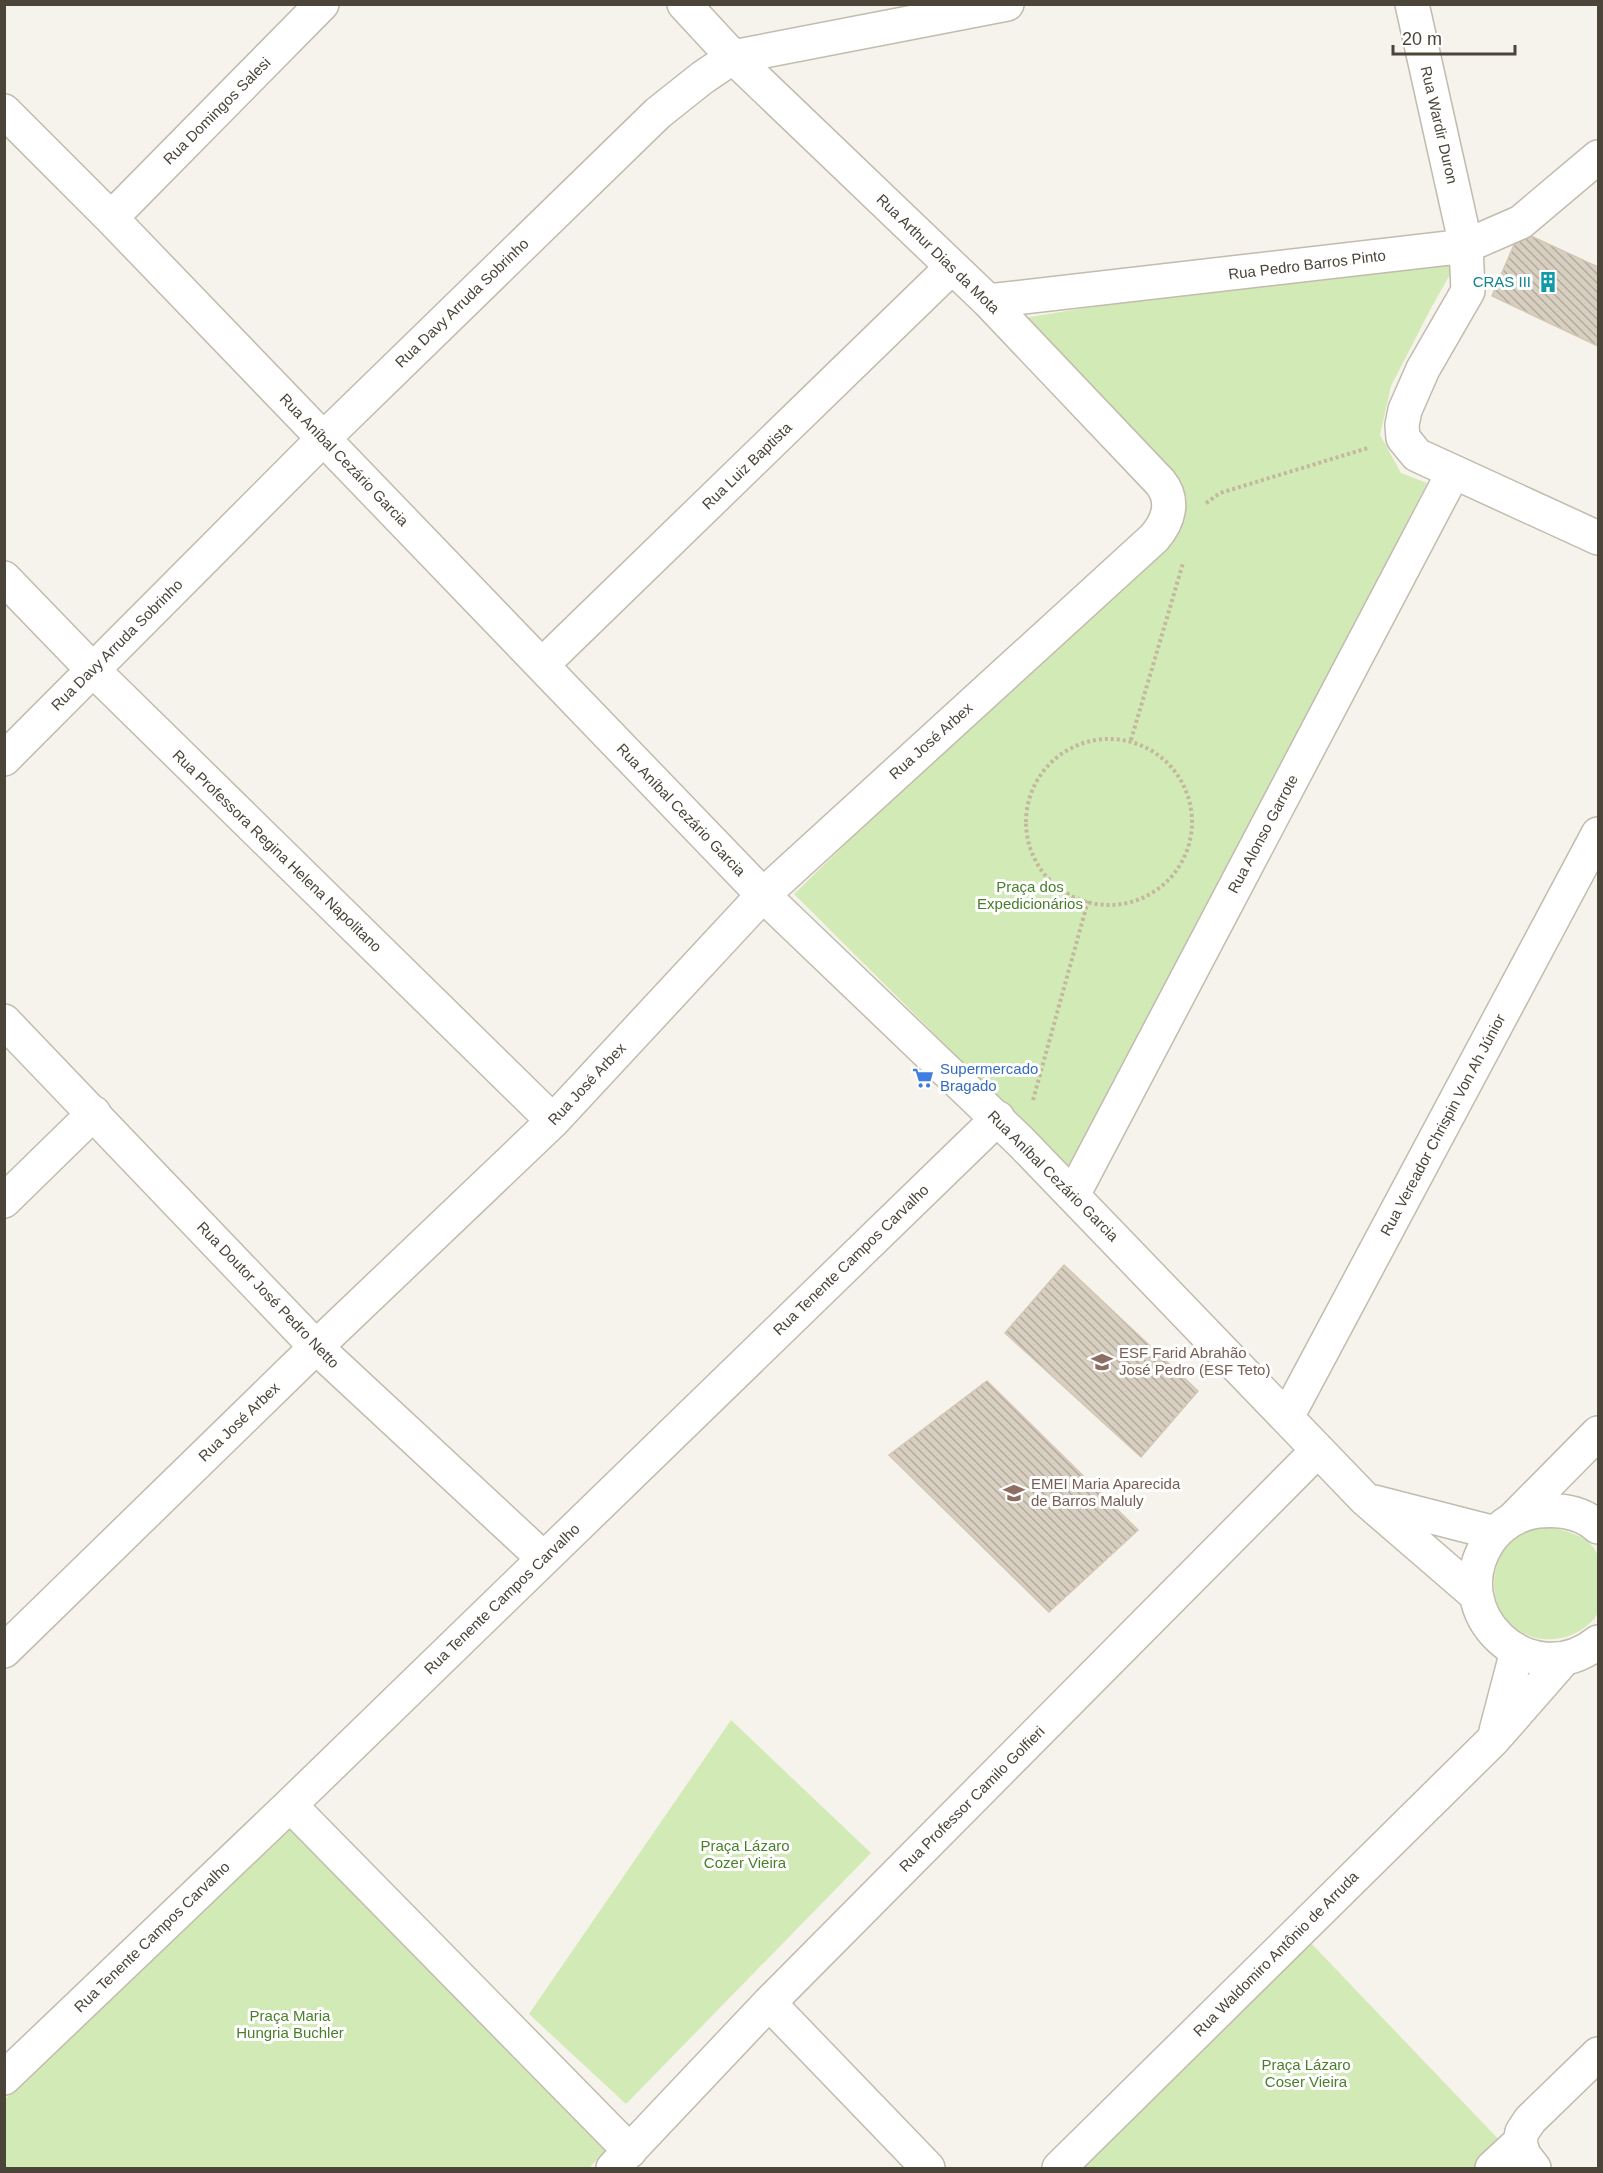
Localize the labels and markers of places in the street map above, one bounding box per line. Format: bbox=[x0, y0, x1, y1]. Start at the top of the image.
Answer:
building icon: CRAS III bbox=[1536, 270, 1560, 294]
place label: CRAS III bbox=[1473, 273, 1531, 290]
place label: Supermercado Bragado bbox=[940, 1060, 1038, 1094]
supermarket icon: Supermercado Bragado bbox=[911, 1066, 935, 1090]
place label: ESF Farid Abrahão José Pedro (ESF Teto) bbox=[1119, 1344, 1270, 1378]
school or university icon: ESF Farid Abrahão José Pedro (ESF Teto) bbox=[1090, 1350, 1114, 1374]
place label: EMEI Maria Aparecida de Barros Maluly bbox=[1031, 1475, 1181, 1509]
school or university icon: EMEI Maria Aparecida de Barros Maluly bbox=[1002, 1481, 1026, 1505]

